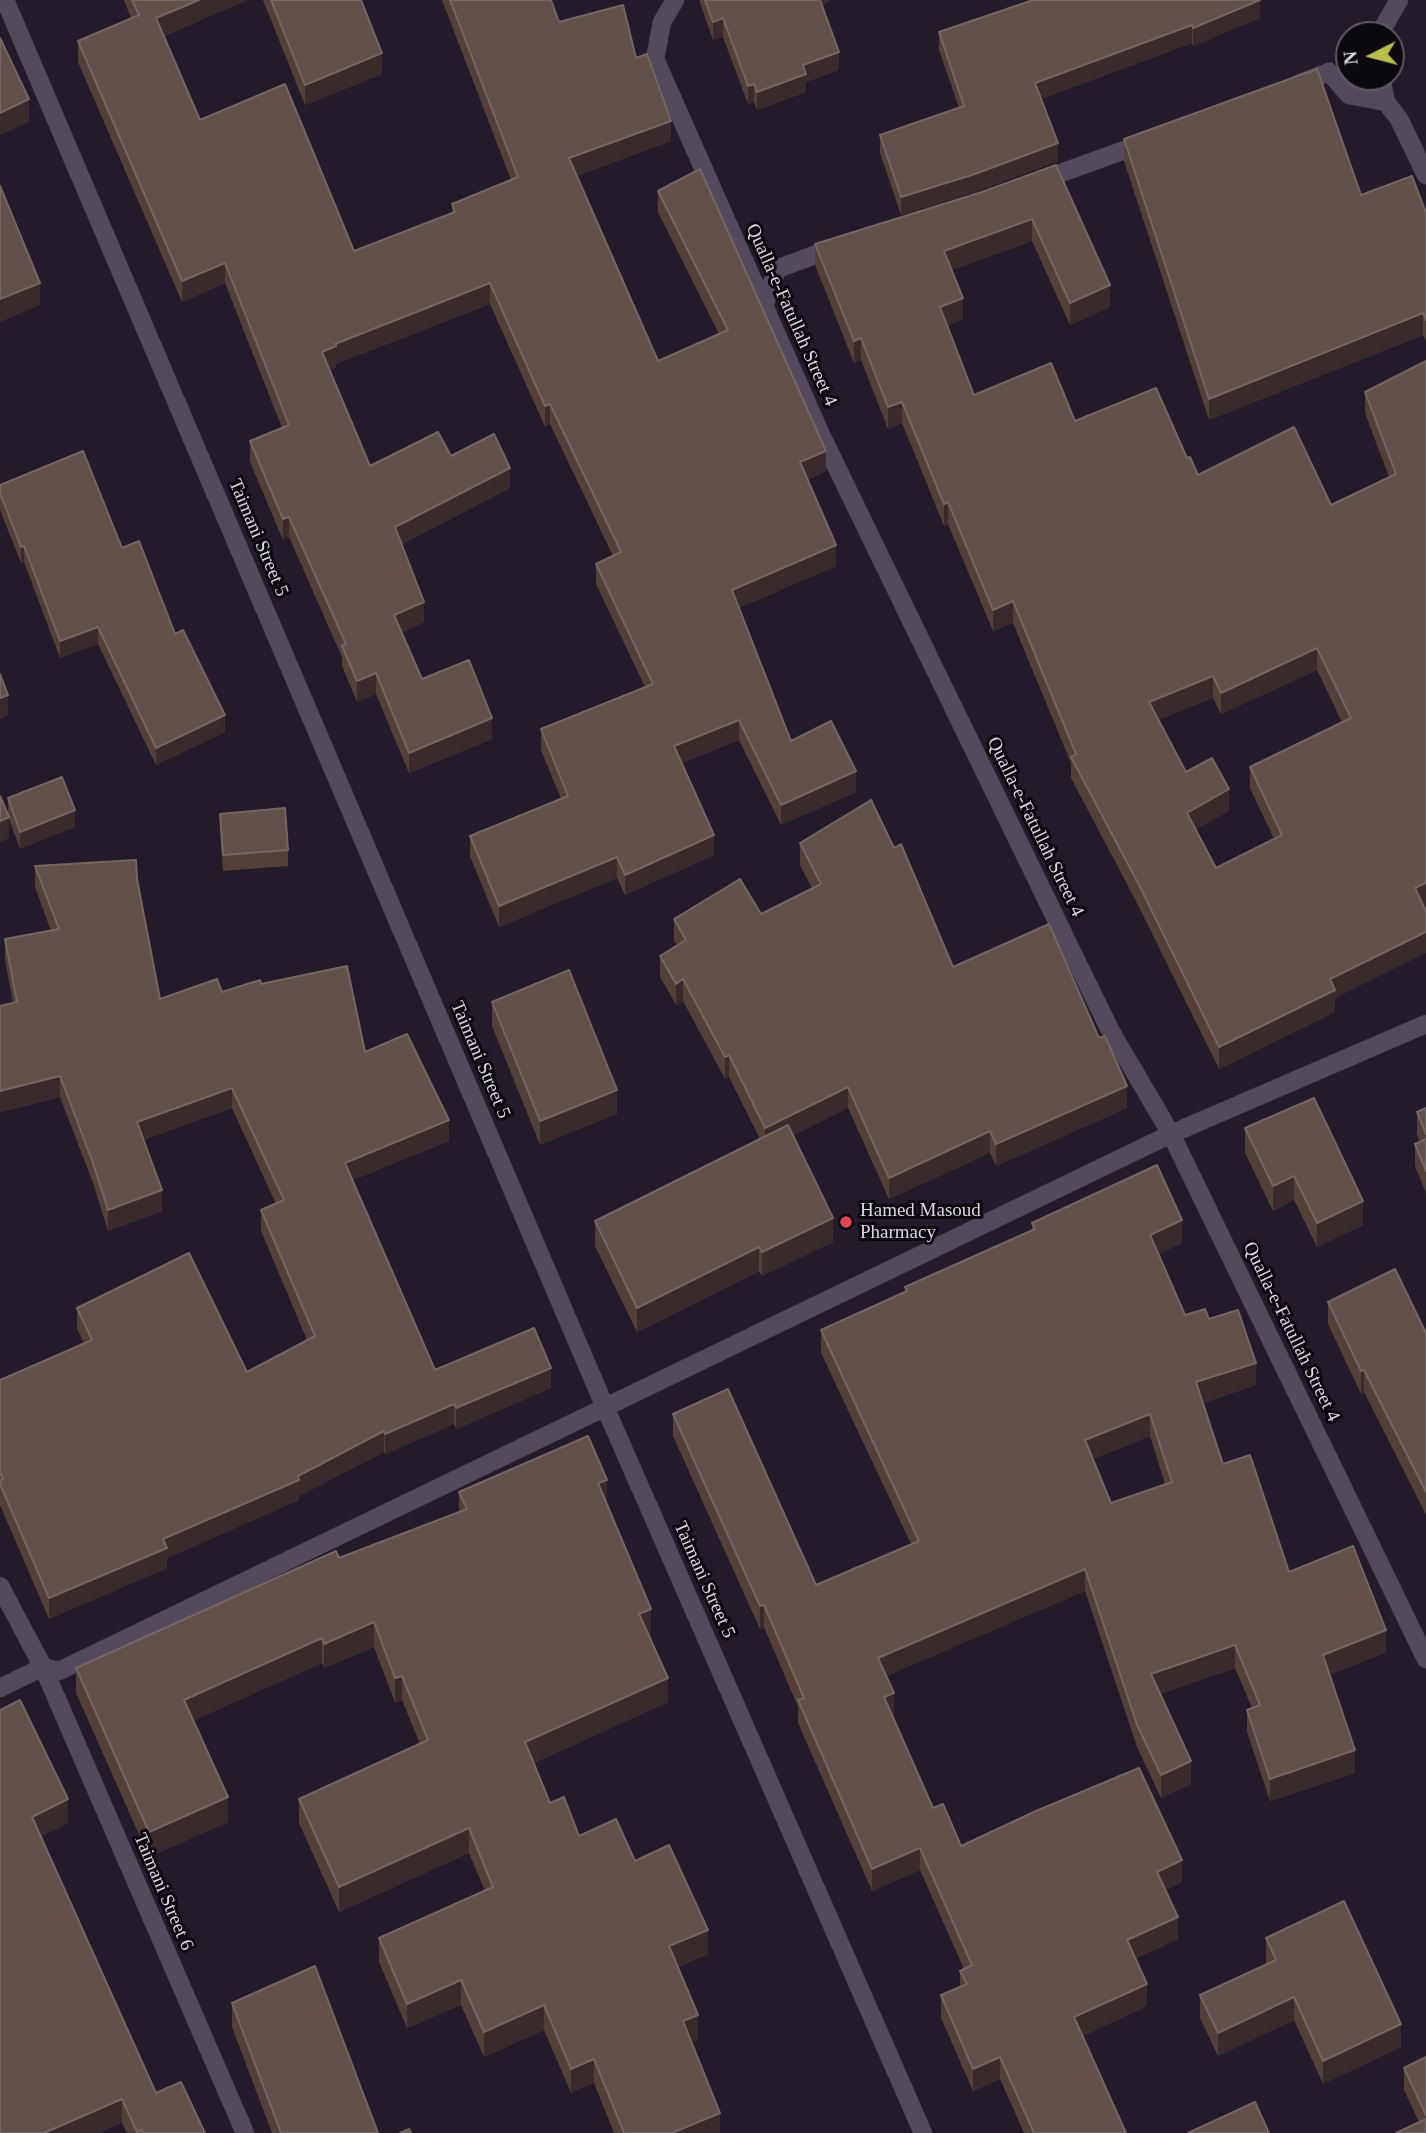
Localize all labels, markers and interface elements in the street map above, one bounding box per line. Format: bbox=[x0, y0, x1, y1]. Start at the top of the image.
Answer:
north arrow bbox=[1335, 21, 1405, 91]
text: N bbox=[1339, 50, 1362, 66]
street label: Qualla-e-Fatullah Street 4 bbox=[735, 207, 847, 423]
street label: Taimani Street 5 bbox=[219, 468, 297, 608]
street label: Qualla-e-Fatullah Street 4 bbox=[975, 721, 1095, 933]
street label: Taimani Street 5 bbox=[441, 990, 519, 1130]
place label: Hamed Masoud Pharmacy bbox=[860, 1200, 1002, 1244]
marker: Hamed Masoud Pharmacy bbox=[838, 1214, 854, 1230]
street label: Qualla-e-Fatullah Street 4 bbox=[1231, 1226, 1351, 1438]
street label: Taimani Street 5 bbox=[664, 1510, 744, 1650]
street label: Taimani Street 6 bbox=[124, 1822, 202, 1962]

